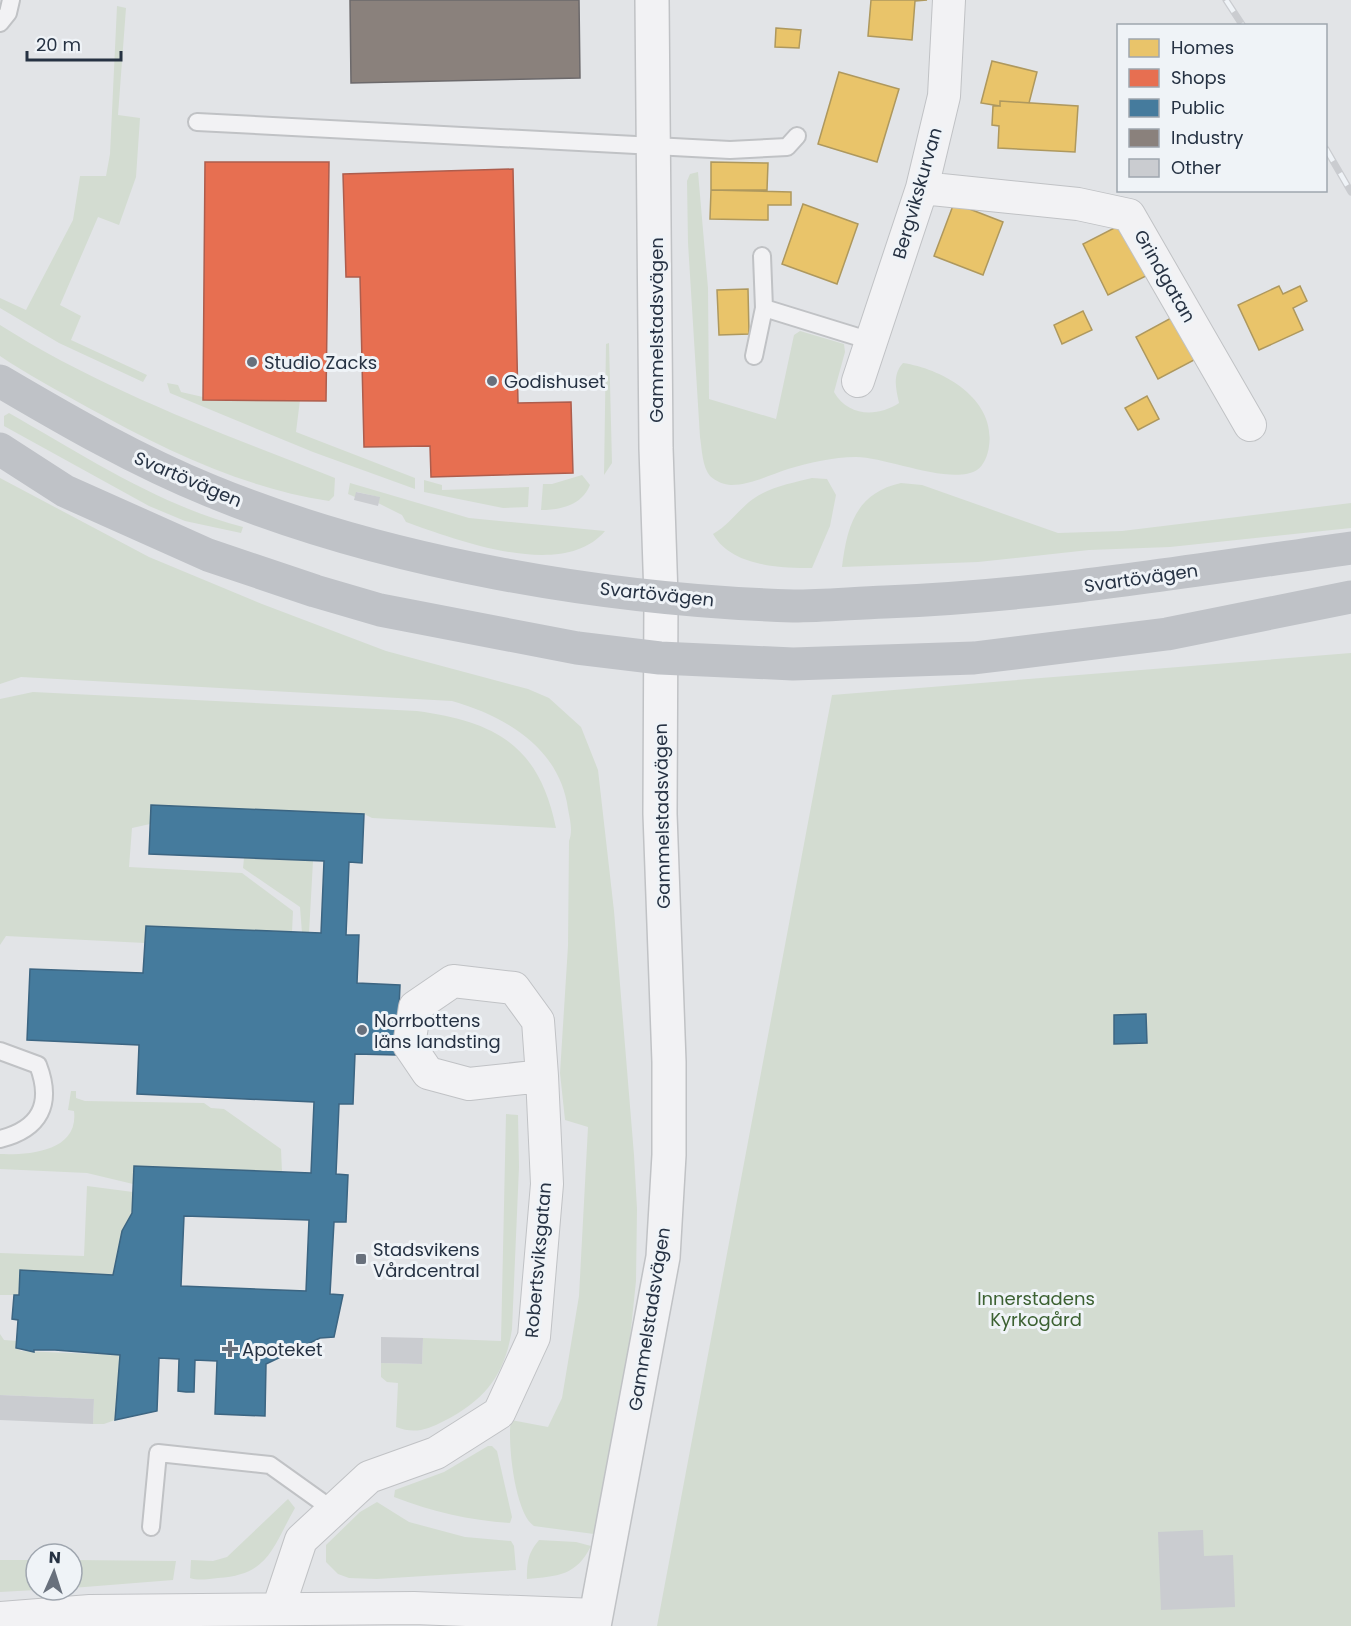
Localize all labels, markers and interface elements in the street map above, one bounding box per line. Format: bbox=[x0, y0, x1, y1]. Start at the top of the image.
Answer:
scale bar bbox=[27, 24, 122, 62]
legend bbox=[1117, 24, 1327, 192]
text: 20 m bbox=[36, 32, 81, 57]
text: Homes bbox=[1171, 35, 1234, 60]
text: Shops bbox=[1171, 65, 1226, 90]
text: Public bbox=[1171, 95, 1225, 120]
street label: Bergvikskurvan bbox=[886, 124, 948, 262]
text: Industry bbox=[1171, 125, 1243, 150]
text: Other bbox=[1171, 155, 1221, 180]
street label: Grindgatan bbox=[1128, 225, 1202, 327]
street label: Gammelstadsvägen bbox=[644, 237, 669, 423]
place label: Studio Zacks bbox=[264, 350, 377, 375]
marker: Studio Zacks bbox=[245, 355, 259, 369]
place label: Godishuset bbox=[504, 369, 606, 394]
marker: Godishuset bbox=[485, 374, 499, 388]
street label: Svartövägen bbox=[130, 445, 246, 513]
street label: Svartövägen bbox=[1082, 558, 1200, 598]
street label: Svartövägen bbox=[599, 576, 715, 612]
street label: Gammelstadsvägen bbox=[648, 723, 676, 909]
place label: Norrbottens läns landsting bbox=[374, 1008, 501, 1054]
marker: Norrbottens läns landsting bbox=[355, 1023, 369, 1037]
street label: Robertsviksgatan bbox=[519, 1181, 557, 1339]
street label: Gammelstadsvägen bbox=[622, 1225, 676, 1413]
place label: Stadsvikens Vårdcentral bbox=[373, 1237, 480, 1283]
marker: Stadsvikens Vårdcentral bbox=[354, 1252, 368, 1266]
park label: Innerstadens Kyrkogård bbox=[977, 1286, 1095, 1332]
place label: Apoteket bbox=[242, 1337, 323, 1362]
marker: Apoteket bbox=[223, 1342, 237, 1356]
north arrow bbox=[24, 1542, 84, 1602]
text: N bbox=[48, 1546, 61, 1569]

